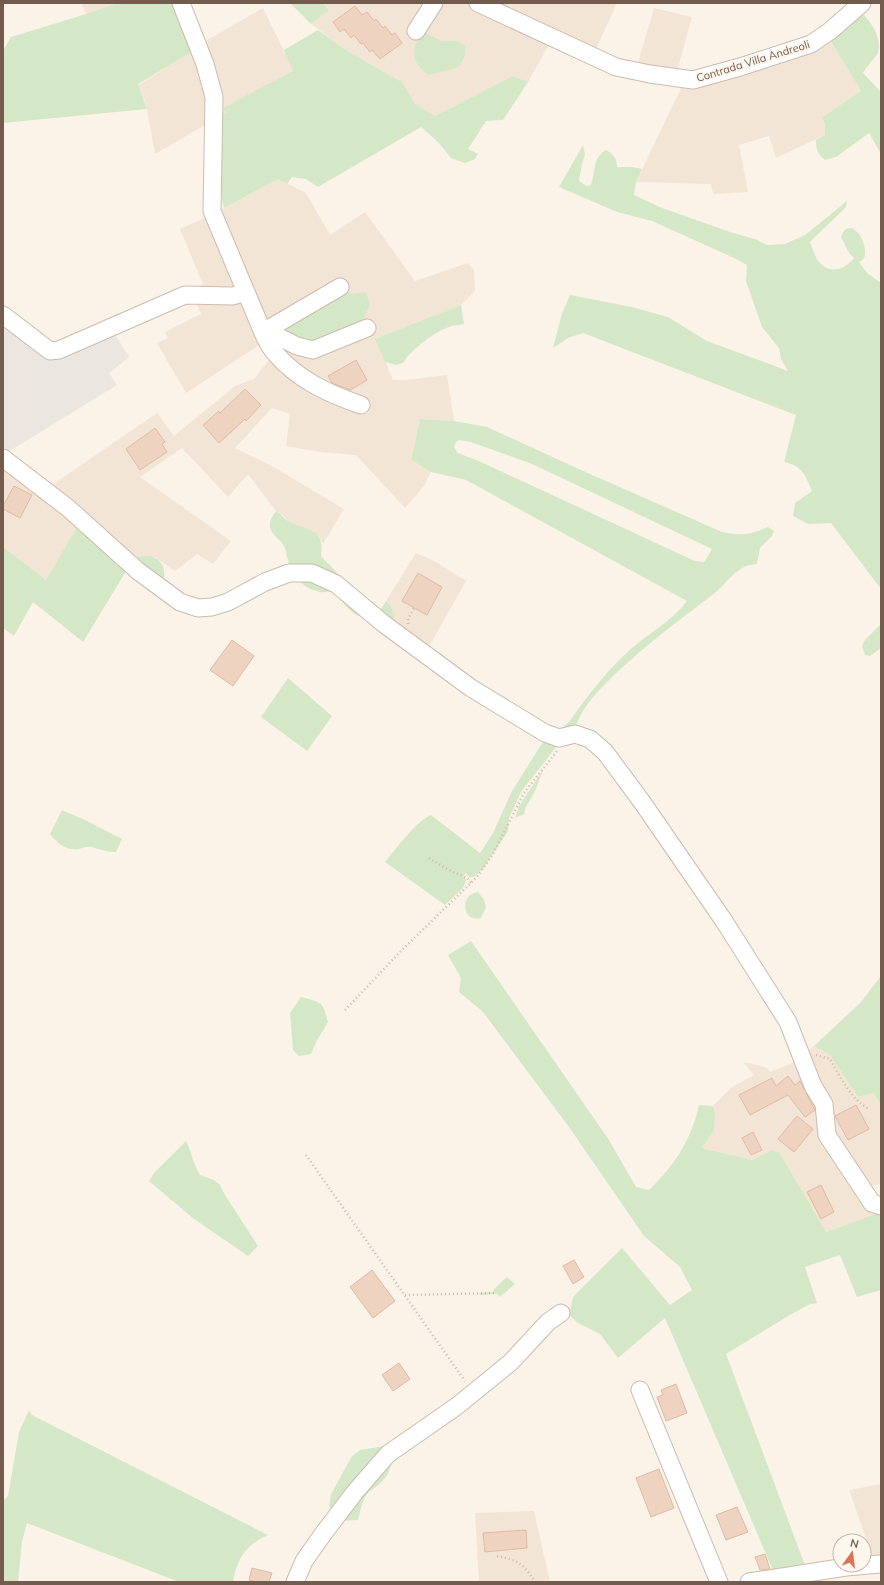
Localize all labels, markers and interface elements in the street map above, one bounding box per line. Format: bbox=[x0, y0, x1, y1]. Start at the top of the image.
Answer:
street label: Contrada Villa Andreoli bbox=[695, 37, 811, 85]
north arrow bbox=[832, 1533, 872, 1573]
text: N bbox=[849, 1535, 860, 1551]

